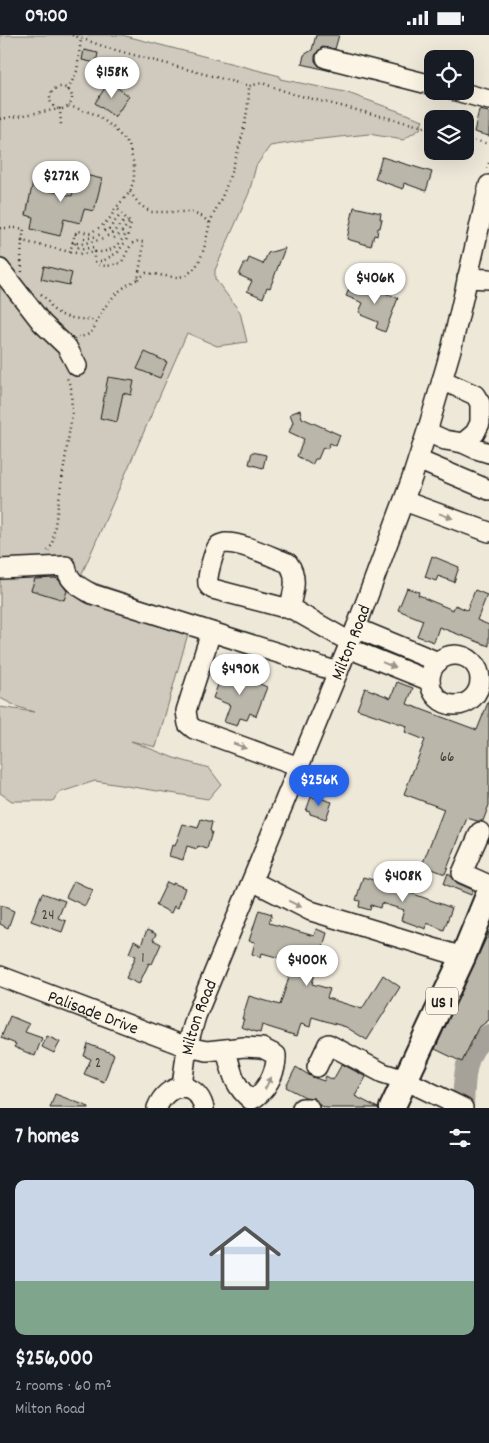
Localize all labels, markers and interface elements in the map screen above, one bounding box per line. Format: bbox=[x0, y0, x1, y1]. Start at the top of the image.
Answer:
text: 09:00 bbox=[25, 4, 68, 31]
map controls bbox=[424, 50, 474, 160]
button: locate bbox=[424, 50, 474, 100]
pin: $158K bbox=[77, 57, 147, 99]
text: $158K bbox=[96, 61, 128, 84]
button: layers bbox=[424, 110, 474, 160]
pin: $272K bbox=[26, 161, 96, 203]
text: $272K bbox=[43, 165, 79, 188]
pin: $406K bbox=[340, 263, 410, 305]
text: $406K bbox=[356, 267, 394, 290]
one-way arrow bbox=[439, 513, 454, 520]
street label: Milton Road bbox=[326, 602, 379, 684]
pin: $490K bbox=[205, 653, 275, 696]
text: $490K bbox=[221, 658, 259, 681]
one-way arrow bbox=[382, 661, 397, 669]
one-way arrow bbox=[233, 742, 248, 750]
house number: 66 bbox=[440, 747, 454, 769]
pin: $256K bbox=[284, 765, 354, 807]
text: $256K bbox=[300, 769, 338, 792]
pin: $408K bbox=[368, 861, 438, 903]
text: $408K bbox=[384, 865, 422, 888]
one-way arrow bbox=[288, 900, 302, 908]
house number: 24 bbox=[42, 905, 54, 927]
pin: $400K bbox=[272, 945, 342, 987]
house number: 1 bbox=[141, 948, 145, 970]
text: $400K bbox=[287, 949, 327, 972]
street label: Milton Road bbox=[176, 976, 225, 1057]
street label: Palisade Drive bbox=[44, 985, 142, 1042]
road number: US 1 bbox=[426, 987, 458, 1014]
house number: 2 bbox=[95, 1053, 101, 1075]
one-way arrow bbox=[264, 1075, 272, 1090]
text: 7 homes bbox=[15, 1123, 79, 1153]
icon: filters bbox=[446, 1124, 474, 1152]
icon: home bbox=[200, 1213, 290, 1303]
text: $256,000 bbox=[15, 1345, 93, 1375]
text: 2 rooms · 60 m² bbox=[15, 1375, 112, 1398]
text: Milton Road bbox=[15, 1398, 85, 1421]

